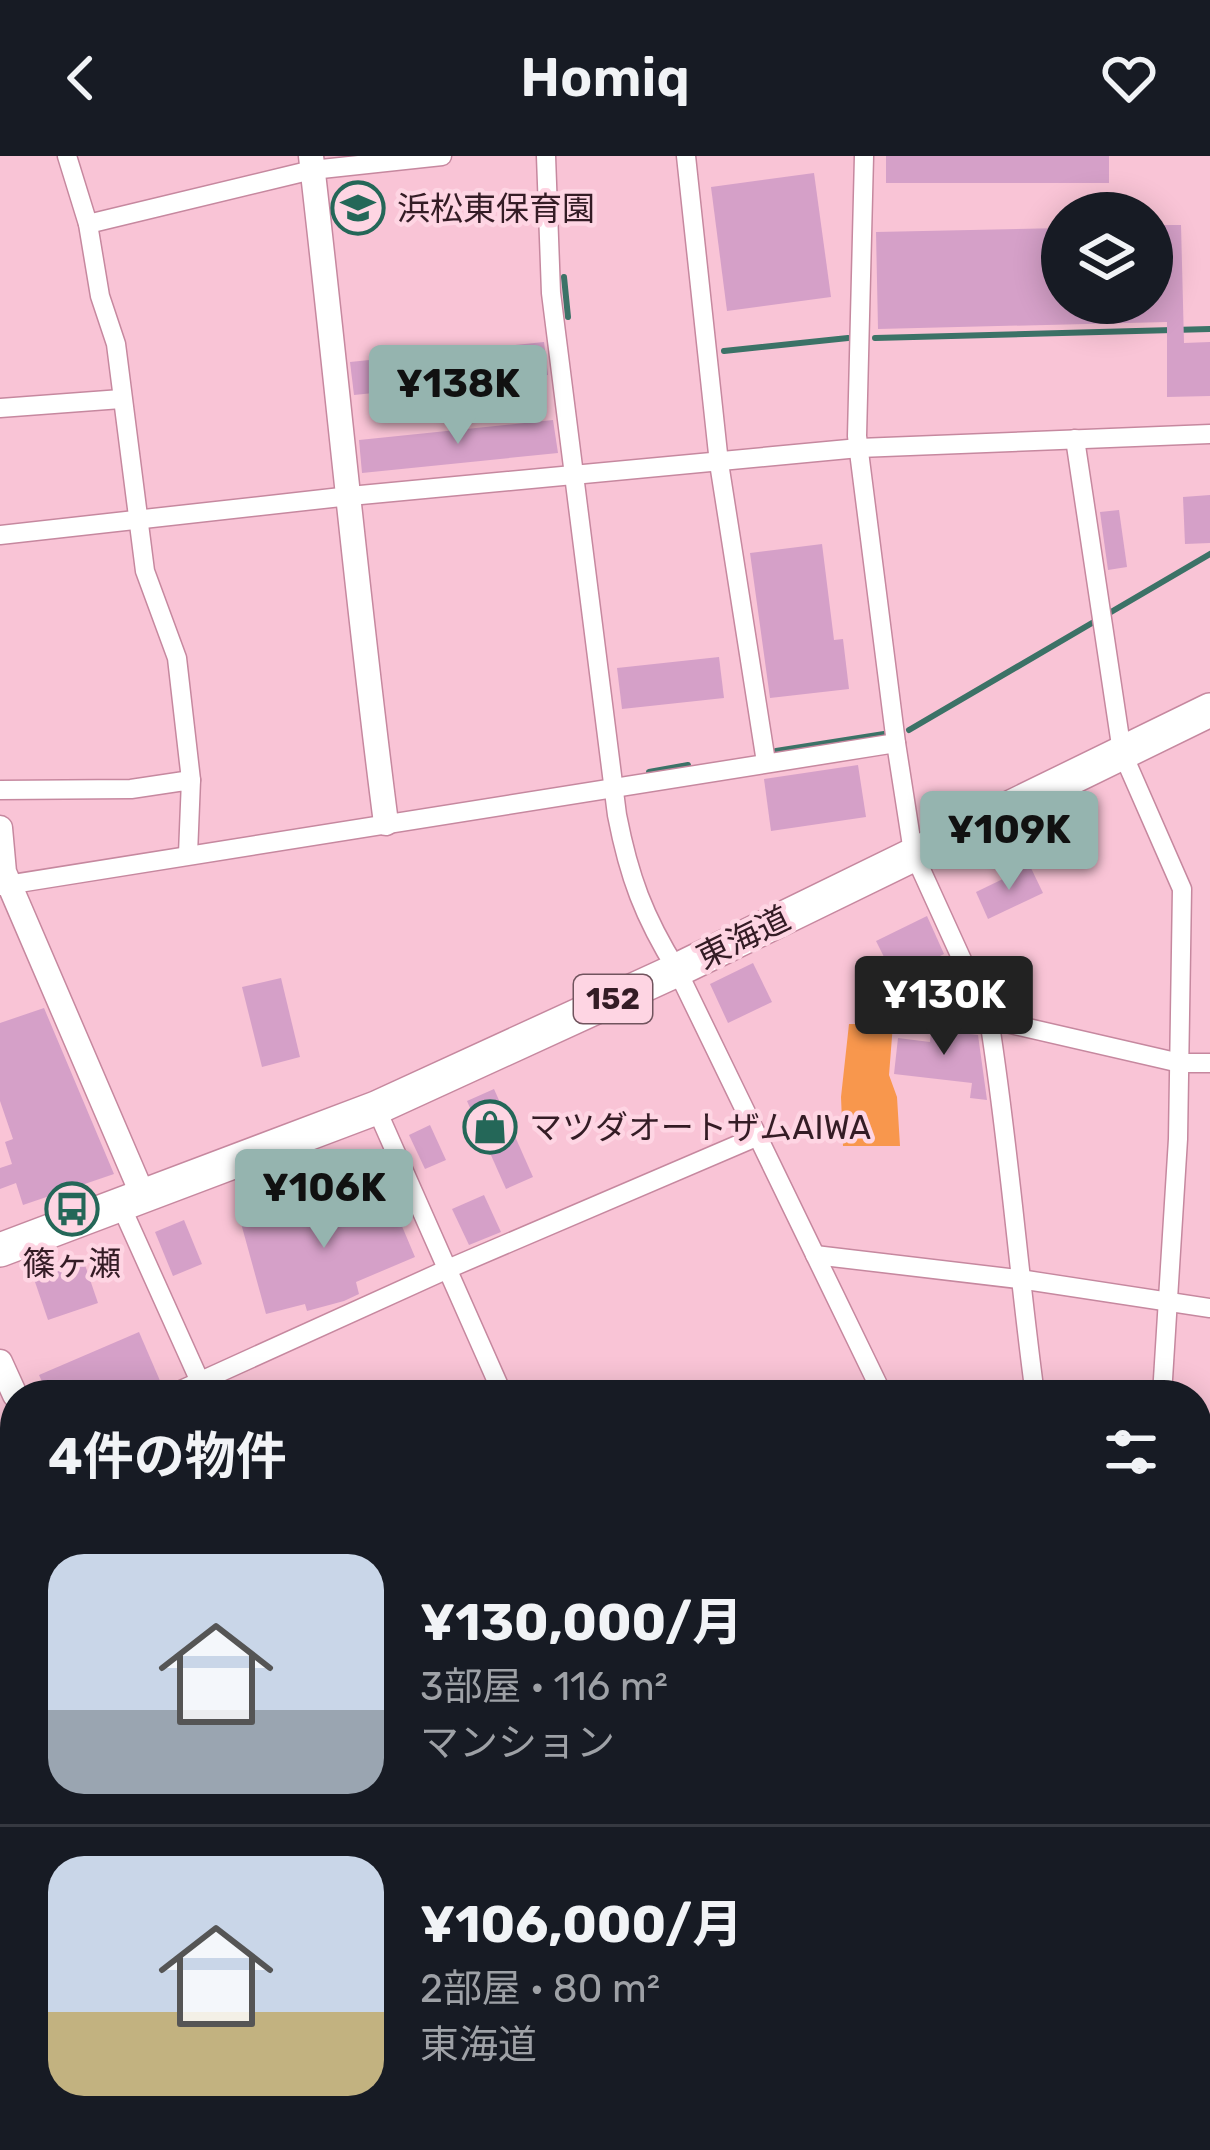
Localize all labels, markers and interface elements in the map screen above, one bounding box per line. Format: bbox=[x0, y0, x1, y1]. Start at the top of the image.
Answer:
icon: back bbox=[48, 45, 114, 111]
icon: heart bbox=[1096, 45, 1162, 111]
text: Homiq bbox=[520, 46, 690, 110]
school or university icon: 浜松東保育園 bbox=[330, 180, 386, 236]
place label: 浜松東保育園 bbox=[397, 189, 595, 228]
map controls bbox=[1041, 192, 1173, 324]
button: layers bbox=[1041, 192, 1173, 324]
pin: ¥138K bbox=[374, 345, 542, 447]
text: ¥138K bbox=[396, 361, 520, 407]
pin: ¥109K bbox=[925, 791, 1093, 893]
text: ¥109K bbox=[947, 807, 1071, 853]
street label: 東海道 bbox=[690, 898, 796, 977]
pin: ¥130K bbox=[860, 956, 1028, 1058]
text: ¥130K bbox=[882, 972, 1006, 1018]
road number: 152 bbox=[574, 975, 652, 1023]
shop icon: マツダオートザムAIWA bbox=[462, 1099, 518, 1155]
place label: マツダオートザムAIWA bbox=[529, 1108, 871, 1147]
pin: ¥106K bbox=[240, 1149, 408, 1251]
text: ¥106K bbox=[262, 1165, 386, 1211]
bus stop icon: 篠ヶ瀬 bbox=[44, 1181, 100, 1237]
place label: 篠ヶ瀬 bbox=[23, 1244, 122, 1283]
icon: filters bbox=[1098, 1419, 1164, 1485]
text: 4件の物件 bbox=[48, 1426, 287, 1487]
text: ¥130,000/月 bbox=[420, 1592, 743, 1653]
icon: home bbox=[144, 1602, 288, 1746]
text: 3部屋 · 116 m² bbox=[420, 1664, 668, 1710]
text: マンション bbox=[420, 1720, 615, 1766]
text: ¥106,000/月 bbox=[420, 1894, 743, 1955]
icon: home bbox=[144, 1904, 288, 2048]
text: 2部屋 · 80 m² bbox=[420, 1966, 660, 2012]
text: 東海道 bbox=[420, 2022, 537, 2068]

